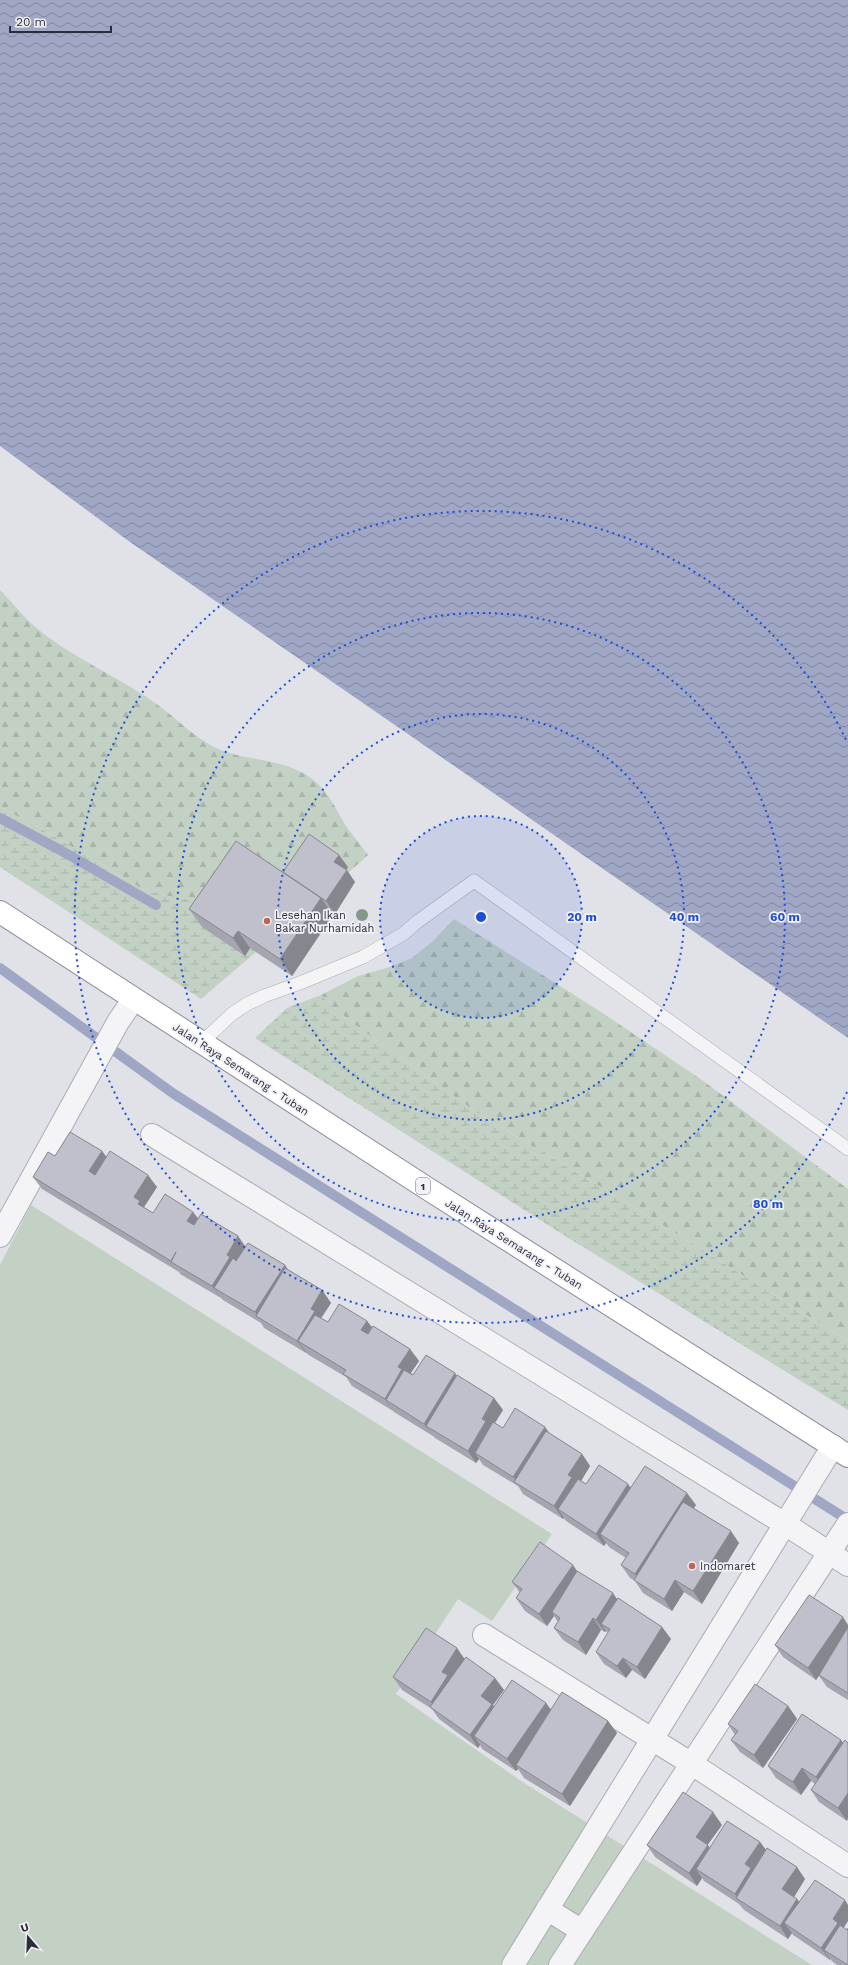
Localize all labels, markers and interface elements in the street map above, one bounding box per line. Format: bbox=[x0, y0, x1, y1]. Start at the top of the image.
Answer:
scale bar bbox=[10, 8, 111, 34]
text: 20 m bbox=[16, 15, 46, 29]
place label: Lesehan Ikan Bakar Nurhamidah bbox=[275, 909, 374, 935]
centre of rings bbox=[474, 910, 488, 924]
text: 20 m bbox=[567, 910, 597, 924]
text: 40 m bbox=[669, 910, 699, 924]
text: 60 m bbox=[770, 910, 800, 924]
marker: Lesehan Ikan Bakar Nurhamidah bbox=[262, 916, 272, 926]
street label: Jalan Raya Semarang - Tuban bbox=[170, 1020, 311, 1118]
road number: 1 bbox=[416, 1178, 430, 1194]
street label: Jalan Raya Semarang - Tuban bbox=[443, 1197, 585, 1292]
text: 80 m bbox=[753, 1197, 783, 1211]
place label: Indomaret bbox=[700, 1560, 756, 1573]
marker: Indomaret bbox=[687, 1561, 697, 1571]
north arrow bbox=[8, 1917, 48, 1957]
text: U bbox=[19, 1921, 31, 1935]

